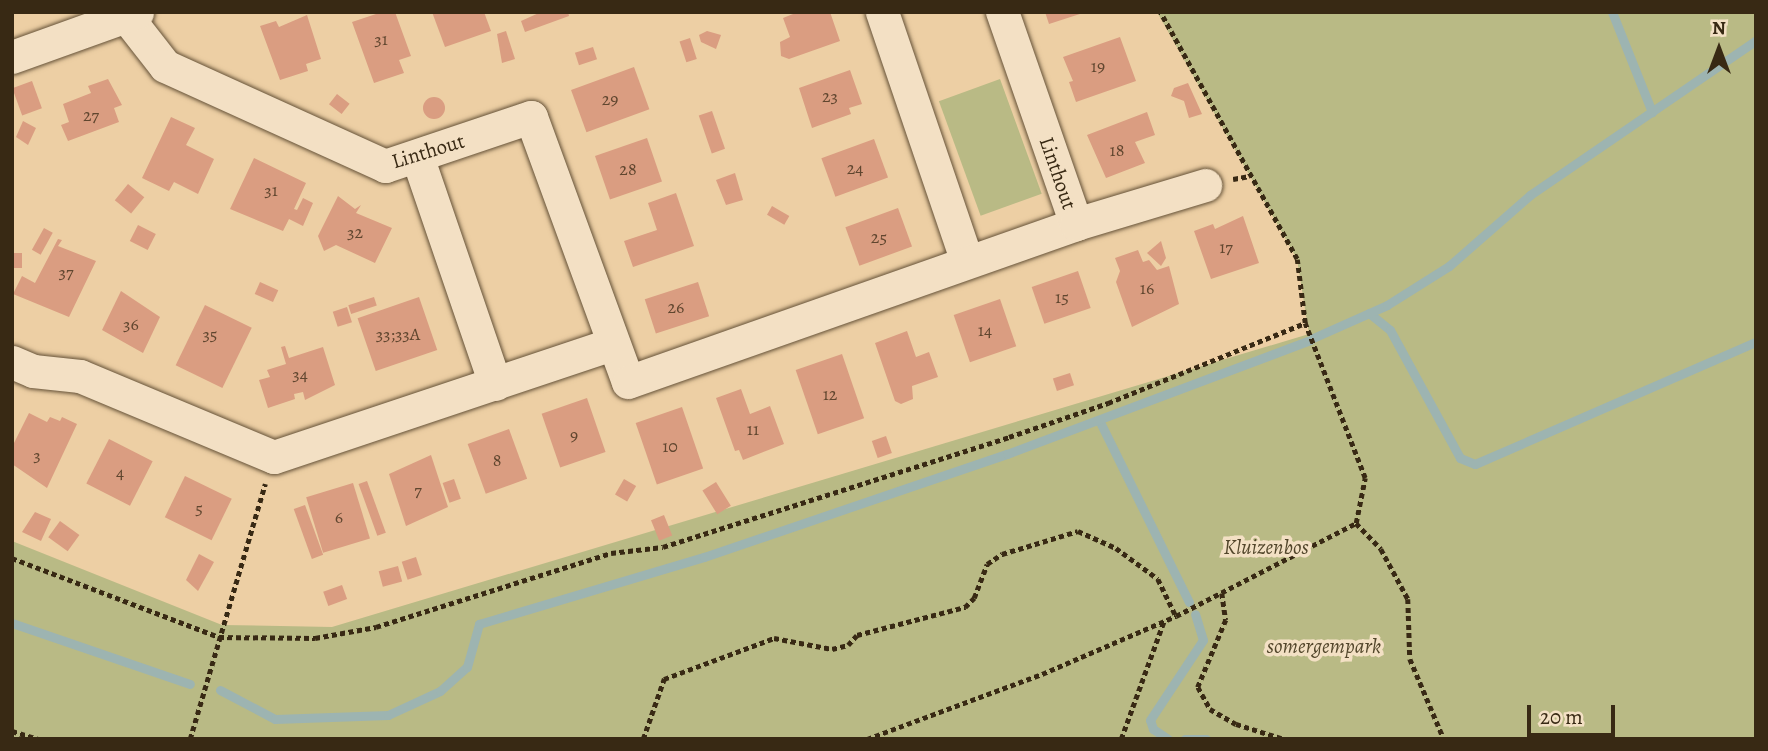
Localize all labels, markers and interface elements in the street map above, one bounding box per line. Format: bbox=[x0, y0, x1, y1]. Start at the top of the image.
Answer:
north arrow bbox=[1684, 14, 1754, 84]
text: N bbox=[1712, 15, 1726, 41]
house number: 31 bbox=[374, 28, 388, 50]
house number: 19 bbox=[1091, 55, 1105, 77]
house number: 23 bbox=[822, 85, 838, 107]
house number: 29 bbox=[602, 88, 618, 110]
house number: 27 bbox=[83, 104, 99, 126]
street label: Linthout bbox=[388, 128, 468, 174]
street label: Linthout bbox=[1034, 133, 1082, 213]
house number: 18 bbox=[1110, 139, 1124, 161]
house number: 24 bbox=[847, 157, 863, 179]
house number: 28 bbox=[619, 158, 637, 180]
house number: 31 bbox=[264, 179, 278, 201]
house number: 32 bbox=[347, 221, 363, 243]
house number: 25 bbox=[871, 226, 887, 248]
house number: 17 bbox=[1219, 236, 1233, 258]
house number: 37 bbox=[58, 261, 74, 283]
house number: 16 bbox=[1140, 277, 1154, 299]
house number: 15 bbox=[1055, 286, 1069, 308]
house number: 26 bbox=[668, 296, 684, 318]
house number: 36 bbox=[123, 313, 139, 335]
house number: 14 bbox=[978, 319, 992, 341]
house number: 35 bbox=[202, 323, 218, 345]
house number: 33;33A bbox=[376, 323, 420, 345]
house number: 34 bbox=[292, 363, 308, 385]
house number: 12 bbox=[823, 383, 837, 405]
house number: 11 bbox=[747, 418, 759, 440]
house number: 9 bbox=[570, 424, 578, 446]
house number: 10 bbox=[662, 435, 678, 457]
house number: 3 bbox=[33, 444, 41, 466]
house number: 8 bbox=[493, 449, 501, 471]
house number: 4 bbox=[116, 461, 124, 483]
house number: 7 bbox=[414, 479, 422, 501]
house number: 5 bbox=[195, 497, 203, 519]
house number: 6 bbox=[335, 506, 343, 528]
park label: Kluizenbos bbox=[1223, 534, 1309, 560]
park label: somergempark bbox=[1267, 633, 1381, 659]
scale bar bbox=[1530, 692, 1618, 736]
text: 20 m bbox=[1540, 703, 1583, 731]

